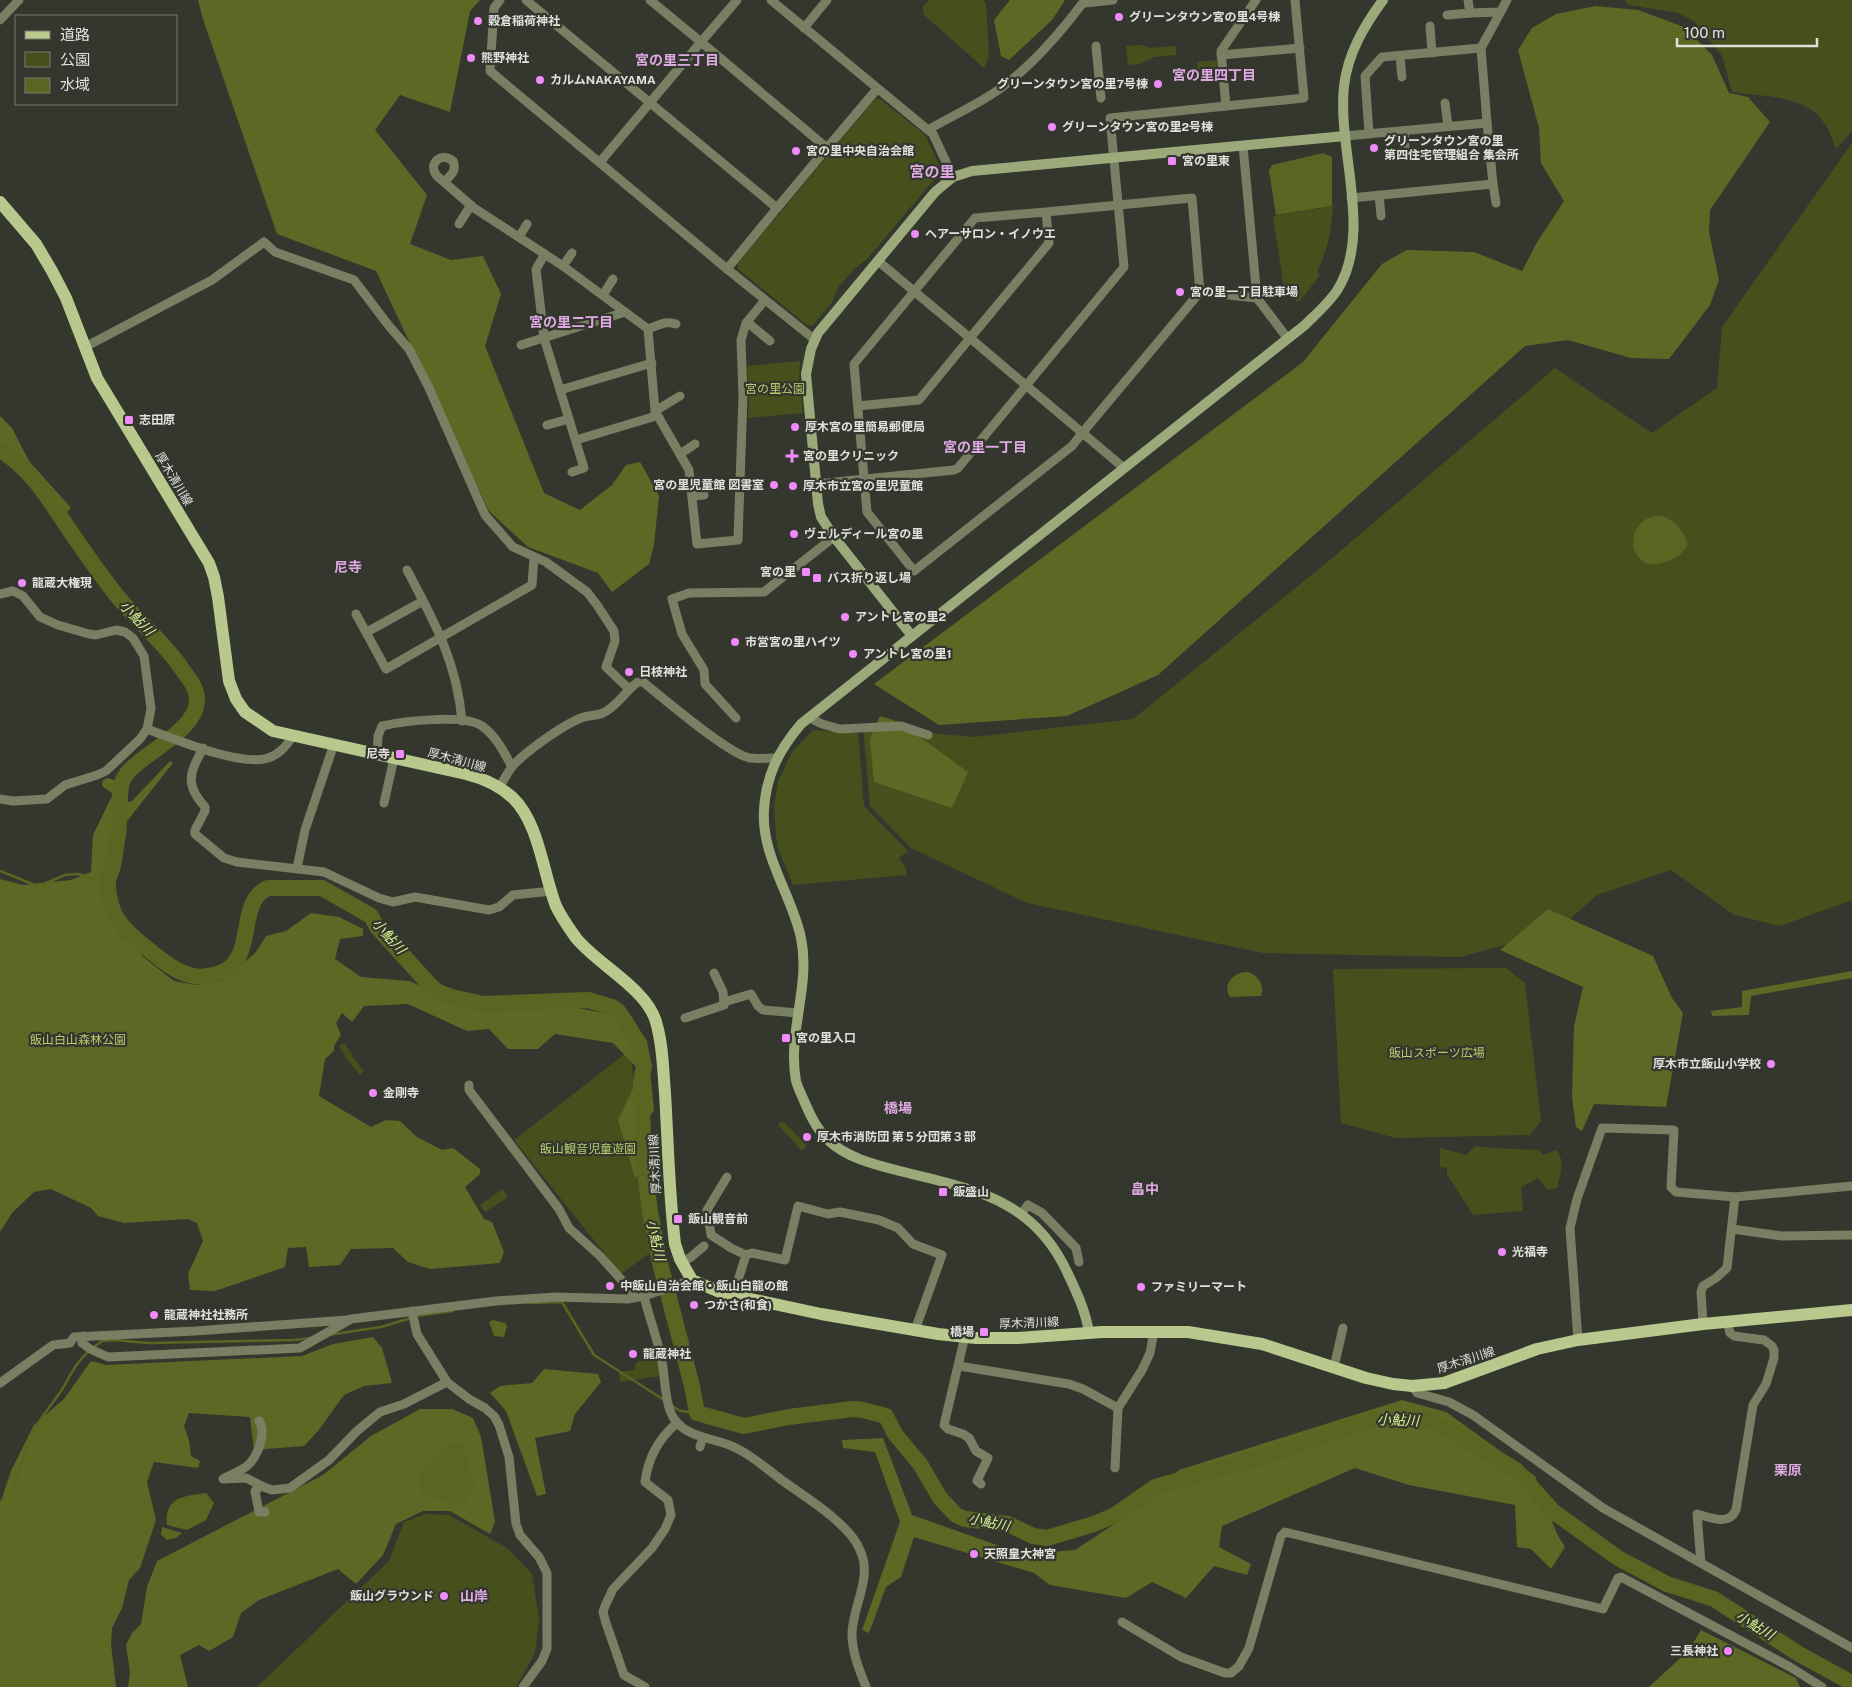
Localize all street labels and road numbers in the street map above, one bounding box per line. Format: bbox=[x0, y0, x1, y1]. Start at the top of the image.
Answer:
street label: 厚木清川線 bbox=[153, 450, 195, 508]
street label: 厚木清川線 bbox=[426, 745, 488, 775]
street label: 厚木清川線 bbox=[646, 1134, 664, 1194]
street label: 厚木清川線 bbox=[999, 1315, 1059, 1331]
street label: 厚木清川線 bbox=[1435, 1344, 1497, 1376]

